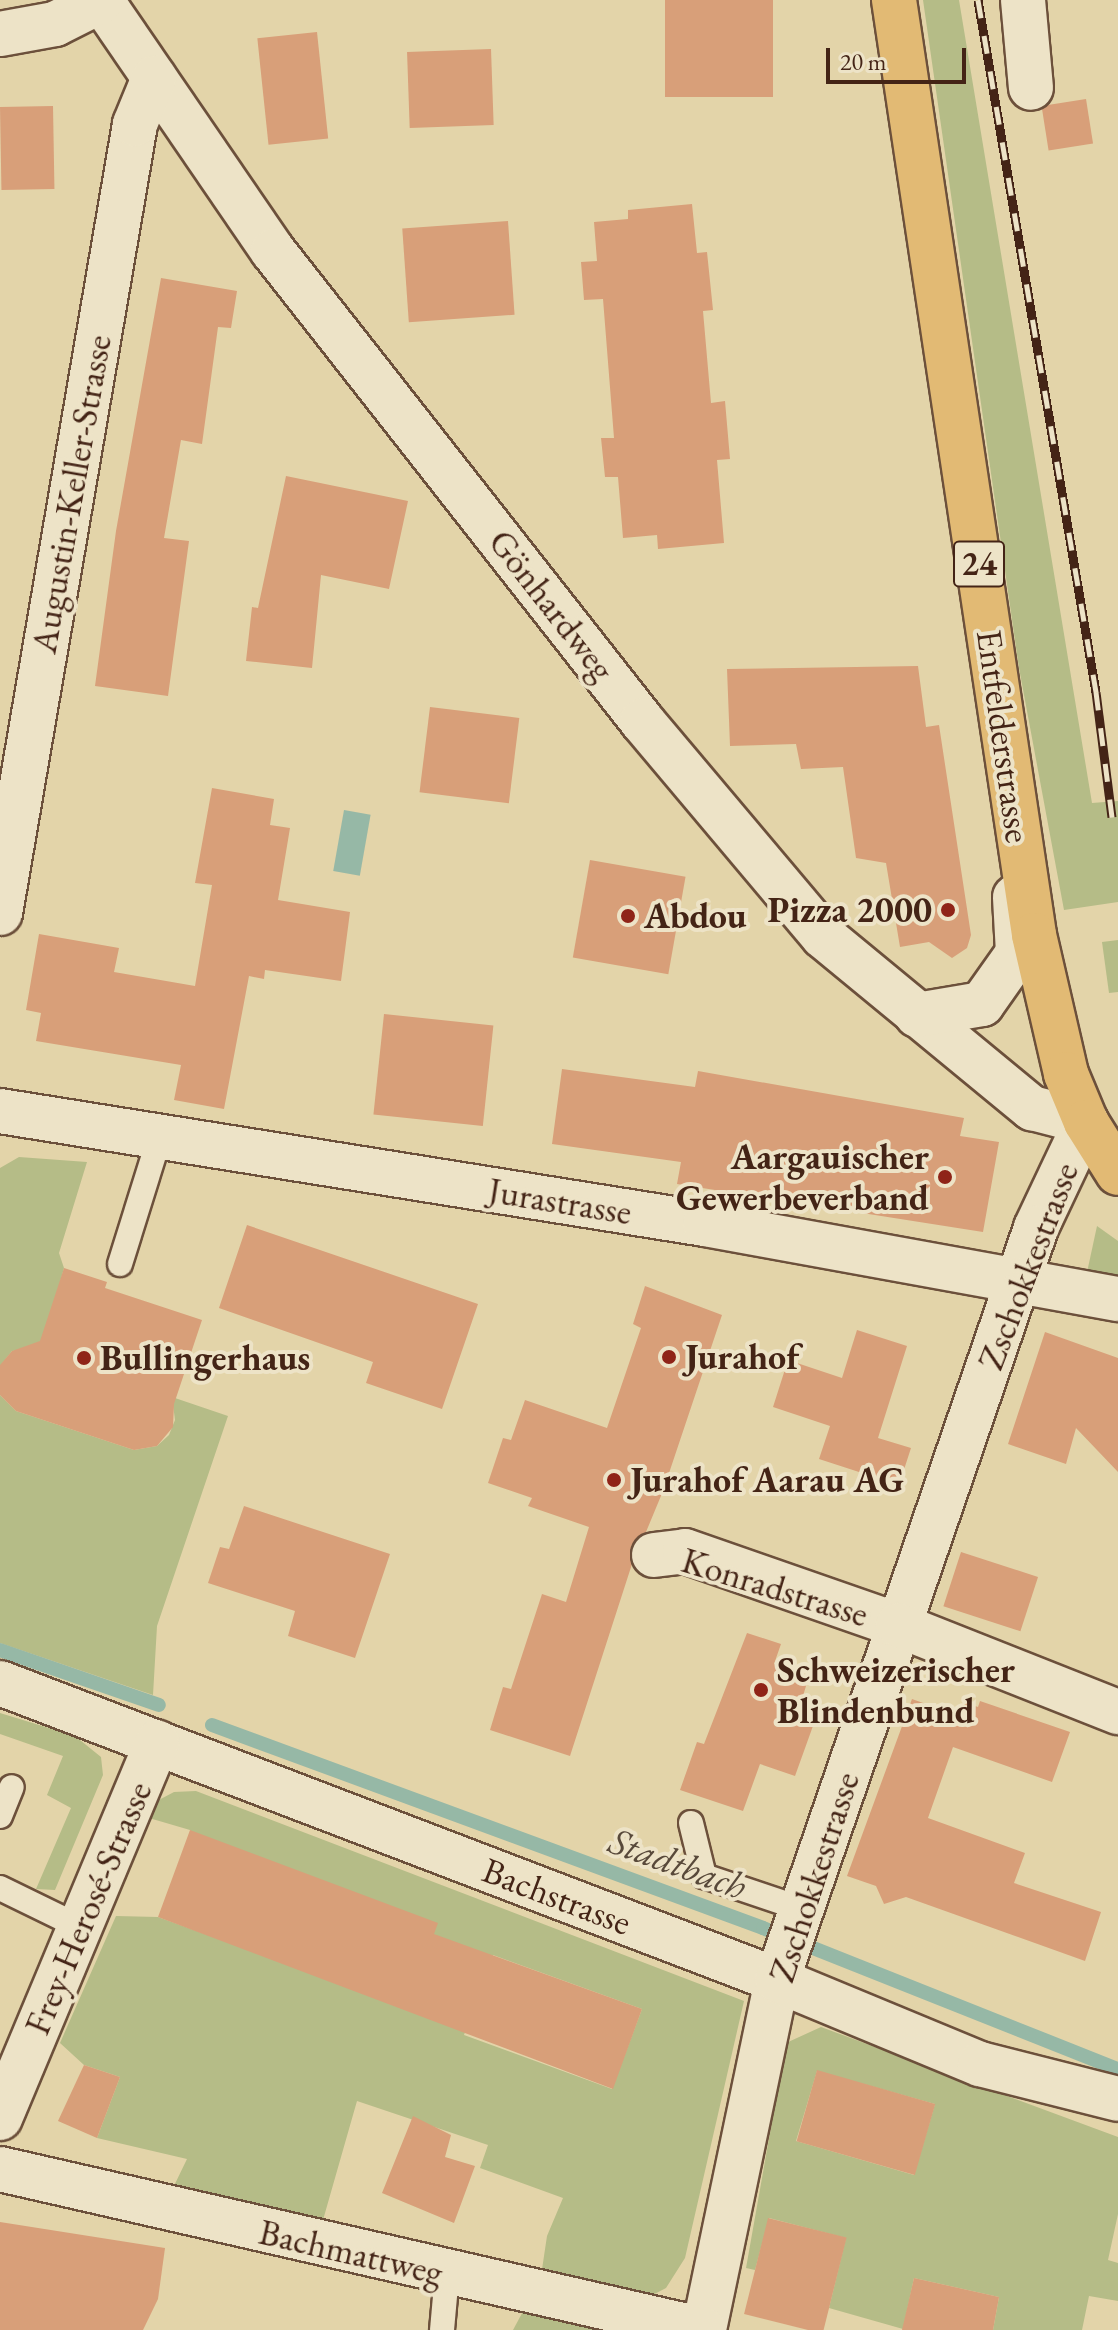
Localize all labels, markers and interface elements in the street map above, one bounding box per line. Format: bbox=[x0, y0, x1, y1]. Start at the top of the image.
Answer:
scale bar bbox=[830, 32, 970, 82]
text: 20 m bbox=[840, 46, 887, 77]
street label: Augustin-Keller-Strasse bbox=[22, 331, 120, 657]
street label: Gönhardweg bbox=[480, 521, 624, 689]
road number: 24 bbox=[953, 534, 1005, 594]
street label: Entfelderstrasse bbox=[968, 627, 1040, 845]
place label: Pizza 2000 bbox=[768, 888, 932, 932]
place label: Abdou bbox=[644, 894, 747, 938]
marker: Pizza 2000 bbox=[939, 901, 957, 919]
marker: Abdou bbox=[619, 907, 637, 925]
place label: Aargauischer Gewerbeverband bbox=[676, 1134, 929, 1219]
street label: Zschokkestrasse bbox=[969, 1156, 1087, 1376]
street label: Jurastrasse bbox=[485, 1168, 635, 1234]
marker: Aargauischer Gewerbeverband bbox=[936, 1168, 954, 1186]
place label: Jurahof bbox=[685, 1335, 799, 1379]
place label: Bullingerhaus bbox=[100, 1336, 310, 1380]
marker: Jurahof bbox=[660, 1348, 678, 1366]
marker: Bullingerhaus bbox=[75, 1349, 93, 1367]
place label: Jurahof Aarau AG bbox=[630, 1458, 904, 1502]
marker: Jurahof Aarau AG bbox=[605, 1471, 623, 1489]
street label: Konradstrasse bbox=[677, 1538, 873, 1636]
place label: Schweizerischer Blindenbund bbox=[777, 1647, 1015, 1732]
marker: Schweizerischer Blindenbund bbox=[752, 1681, 770, 1699]
street label: Zschokkestrasse bbox=[760, 1767, 868, 1987]
street label: Frey-Herosé-Strasse bbox=[15, 1775, 161, 2041]
water label: Stadtbach bbox=[603, 1817, 753, 1909]
street label: Bachstrasse bbox=[477, 1848, 637, 1944]
street label: Bachmattweg bbox=[255, 2210, 447, 2294]

